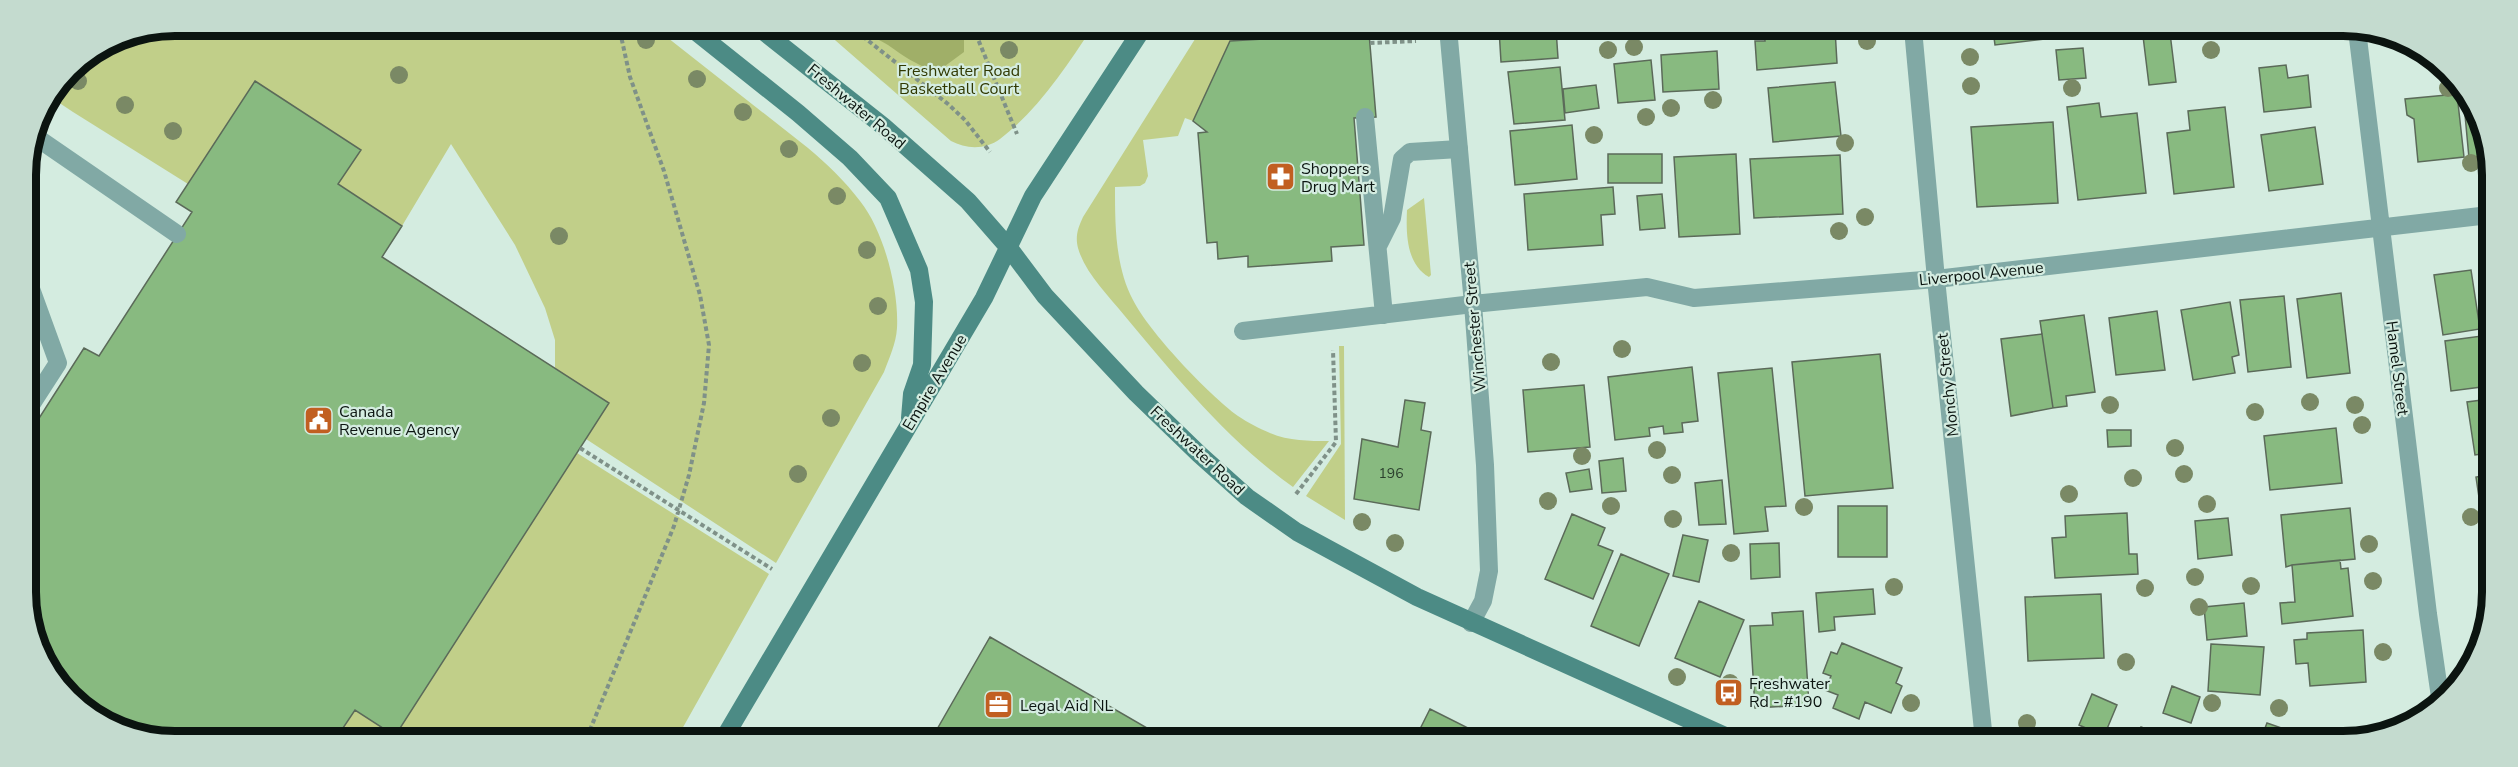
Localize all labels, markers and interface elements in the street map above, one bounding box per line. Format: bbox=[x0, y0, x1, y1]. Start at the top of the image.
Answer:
street label: Freshwater Road bbox=[802, 59, 910, 155]
park label: Freshwater Road Basketball Court bbox=[898, 60, 1020, 100]
place label: Shoppers Drug Mart bbox=[1301, 158, 1375, 198]
pharmacy icon: Shoppers Drug Mart bbox=[1264, 161, 1296, 193]
street label: Liverpool Avenue bbox=[1918, 257, 2045, 291]
street label: Winchester Street bbox=[1458, 261, 1492, 393]
street label: Hamel Street bbox=[2380, 319, 2414, 417]
street label: Empire Avenue bbox=[897, 330, 972, 435]
street label: Monchy Street bbox=[1932, 332, 1964, 438]
place label: Canada Revenue Agency bbox=[339, 401, 460, 441]
street label: Freshwater Road bbox=[1145, 401, 1250, 500]
public building icon: Canada Revenue Agency bbox=[302, 404, 334, 436]
house number: 196 bbox=[1378, 464, 1404, 483]
place label: Freshwater Rd - #190 bbox=[1749, 673, 1830, 713]
bus stop icon: Freshwater Rd - #190 bbox=[1712, 676, 1744, 708]
office icon: Legal Aid NL bbox=[983, 689, 1015, 721]
place label: Legal Aid NL bbox=[1020, 695, 1113, 717]

